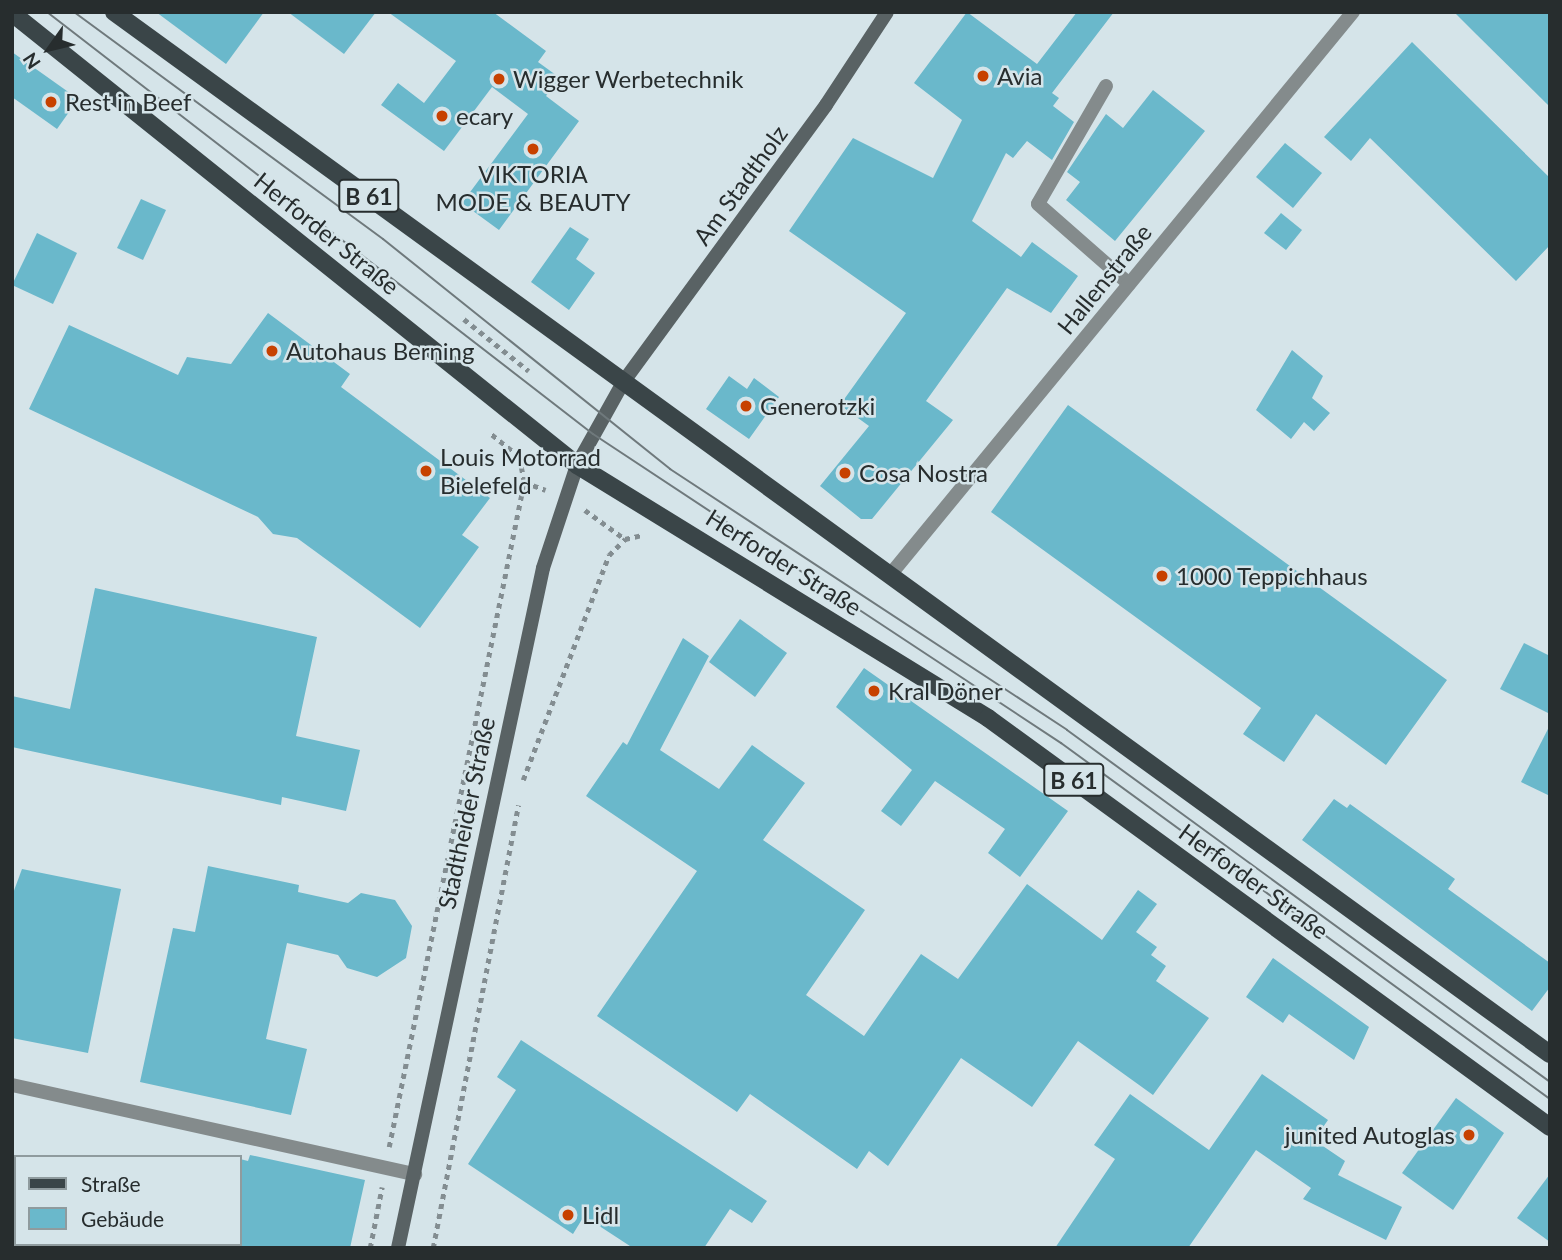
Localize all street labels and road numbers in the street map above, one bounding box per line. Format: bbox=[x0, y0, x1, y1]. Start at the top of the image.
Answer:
street label: Am Stadtholz bbox=[687, 120, 793, 250]
street label: Herforder Straße bbox=[249, 166, 405, 300]
road number: B 61 bbox=[338, 176, 400, 216]
street label: Hallenstraße bbox=[1051, 218, 1157, 340]
street label: Herforder Straße bbox=[701, 503, 867, 621]
street label: Stadtheider Straße bbox=[432, 714, 500, 912]
road number: B 61 bbox=[1042, 760, 1106, 800]
street label: Herforder Straße bbox=[1173, 817, 1335, 945]

